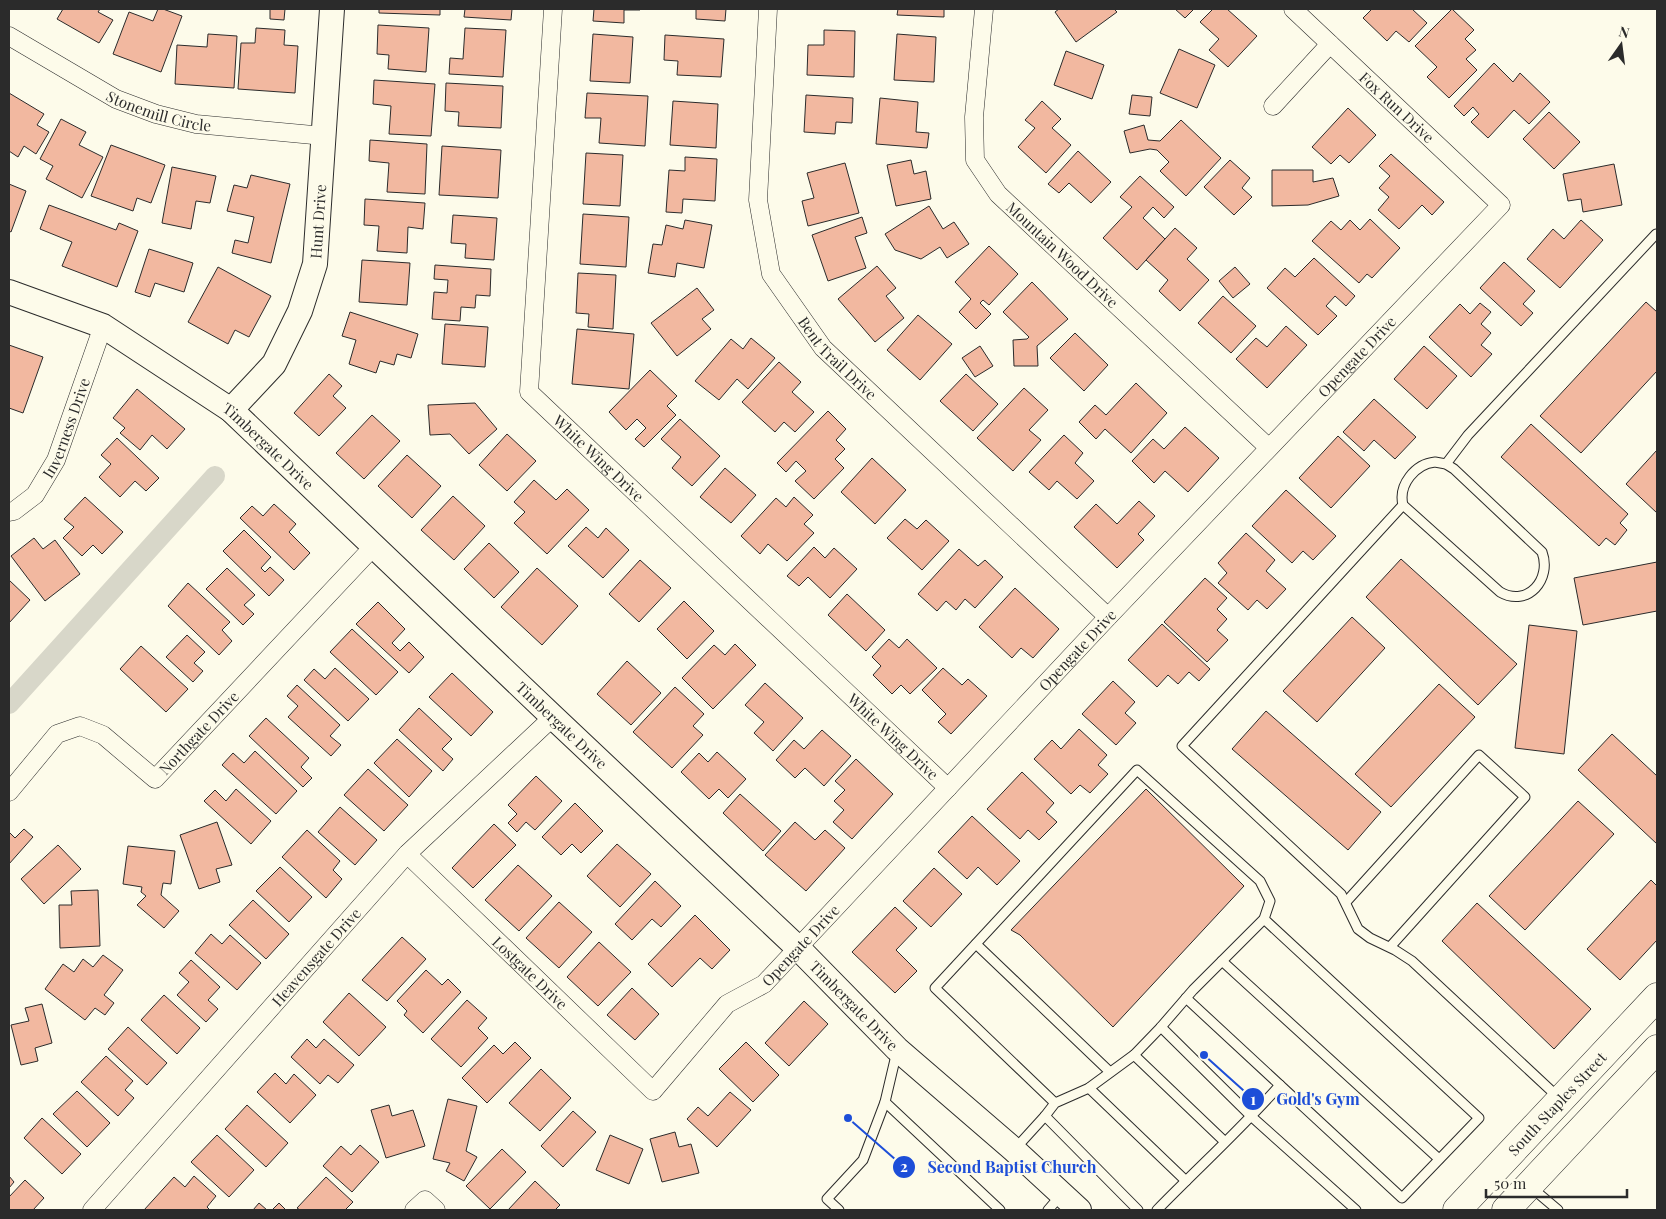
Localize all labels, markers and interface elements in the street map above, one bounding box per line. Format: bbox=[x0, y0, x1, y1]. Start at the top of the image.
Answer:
north arrow bbox=[1596, 20, 1646, 70]
text: N bbox=[1617, 21, 1631, 42]
street label: Fox Run Drive bbox=[1355, 67, 1439, 147]
street label: Stonemill Circle bbox=[103, 86, 212, 135]
street label: Hunt Drive bbox=[305, 184, 330, 259]
street label: Mountain Wood Drive bbox=[1002, 197, 1123, 312]
street label: Bent Trail Drive bbox=[794, 312, 881, 404]
street label: Opengate Drive bbox=[1313, 312, 1400, 401]
street label: Inverness Drive bbox=[38, 375, 94, 482]
street label: Timbergate Drive bbox=[219, 398, 318, 494]
street label: White Wing Drive bbox=[549, 410, 649, 506]
street label: Opengate Drive bbox=[1034, 605, 1120, 695]
street label: Timbergate Drive bbox=[512, 677, 612, 773]
street label: Northgate Drive bbox=[154, 687, 243, 779]
street label: White Wing Drive bbox=[843, 688, 943, 784]
street label: Opengate Drive bbox=[757, 900, 844, 990]
street label: Heavensgate Drive bbox=[267, 903, 365, 1010]
street label: Lostgate Drive bbox=[488, 932, 572, 1014]
street label: Timbergate Drive bbox=[806, 956, 903, 1055]
street label: South Staples Street bbox=[1503, 1047, 1611, 1160]
callout: Gold's Gym bbox=[1241, 1084, 1370, 1115]
text: Gold's Gym bbox=[1276, 1088, 1360, 1109]
text: 1 bbox=[1250, 1089, 1256, 1109]
callout: Second Baptist Church bbox=[892, 1152, 1106, 1183]
text: 2 bbox=[900, 1156, 908, 1176]
text: Second Baptist Church bbox=[927, 1156, 1097, 1177]
scale bar bbox=[1486, 1166, 1627, 1198]
text: 50 m bbox=[1494, 1173, 1527, 1193]

